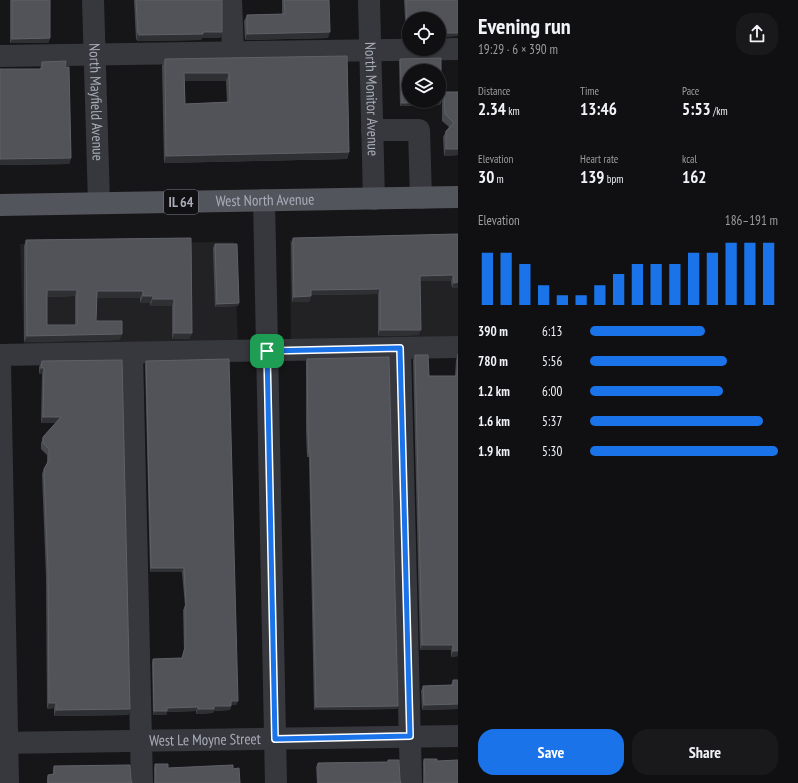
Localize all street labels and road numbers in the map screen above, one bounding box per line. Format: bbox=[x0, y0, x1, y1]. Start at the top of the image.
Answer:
street label: North Monitor Avenue bbox=[361, 42, 383, 156]
street label: North Mayfield Avenue bbox=[85, 43, 108, 161]
road number: IL 64 bbox=[164, 190, 198, 214]
street label: West North Avenue bbox=[215, 190, 314, 210]
street label: West Le Moyne Street bbox=[149, 729, 261, 750]

